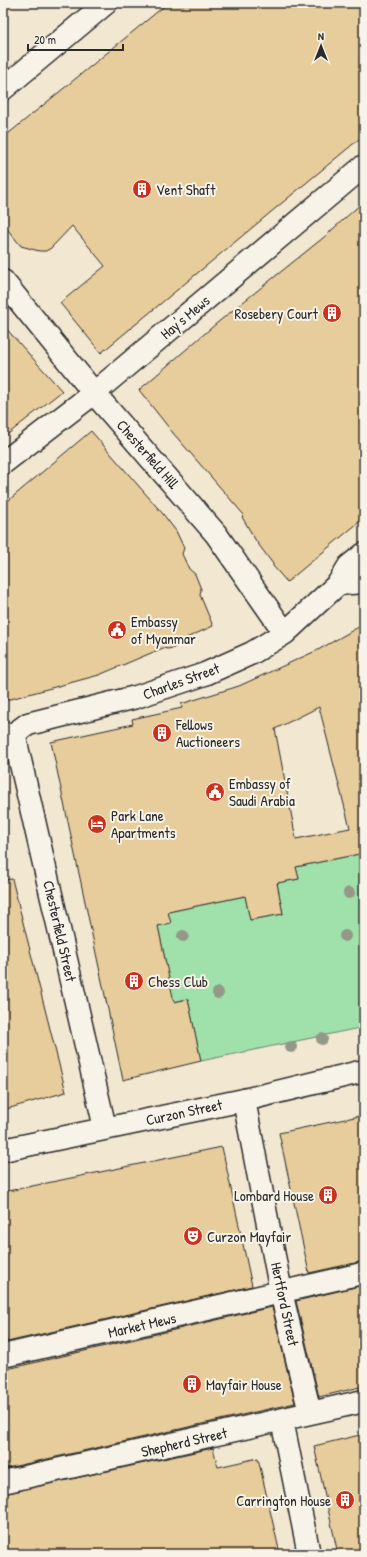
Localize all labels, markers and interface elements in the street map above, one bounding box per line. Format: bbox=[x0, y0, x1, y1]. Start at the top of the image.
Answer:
scale bar bbox=[28, 26, 123, 52]
north arrow bbox=[301, 26, 341, 66]
text: N bbox=[318, 29, 324, 43]
text: 20 m bbox=[34, 31, 56, 48]
building icon: Vent Shaft bbox=[131, 178, 153, 200]
place label: Vent Shaft bbox=[156, 179, 216, 200]
street label: Hay's Mews bbox=[156, 290, 214, 344]
building icon: Rosebery Court bbox=[321, 302, 343, 324]
place label: Rosebery Court bbox=[234, 303, 319, 324]
street label: Chesterfield Hill bbox=[112, 415, 184, 493]
place label: Embassy of Myanmar bbox=[131, 611, 196, 649]
public building icon: Embassy of Myanmar bbox=[106, 619, 128, 641]
street label: Charles Street bbox=[140, 657, 223, 705]
place label: Fellows Auctioneers bbox=[175, 714, 240, 752]
building icon: Fellows Auctioneers bbox=[151, 722, 173, 744]
place label: Embassy of Saudi Arabia bbox=[229, 773, 295, 811]
public building icon: Embassy of Saudi Arabia bbox=[204, 781, 226, 803]
place label: Park Lane Apartments bbox=[111, 805, 176, 843]
hotel icon: Park Lane Apartments bbox=[86, 813, 108, 835]
street label: Chesterfield Street bbox=[38, 878, 82, 985]
building icon: Chess Club bbox=[123, 970, 145, 992]
place label: Chess Club bbox=[148, 971, 208, 992]
street label: Curzon Street bbox=[144, 1093, 225, 1130]
building icon: Lombard House bbox=[317, 1184, 339, 1206]
place label: Lombard House bbox=[234, 1185, 314, 1206]
theatre icon: Curzon Mayfair bbox=[182, 1225, 204, 1247]
place label: Curzon Mayfair bbox=[207, 1226, 291, 1247]
street label: Hertford Street bbox=[266, 1260, 304, 1349]
street label: Market Mews bbox=[106, 1307, 178, 1343]
building icon: Mayfair House bbox=[181, 1373, 203, 1395]
place label: Mayfair House bbox=[206, 1374, 282, 1395]
street label: Shepherd Street bbox=[139, 1422, 230, 1462]
building icon: Carrington House bbox=[334, 1489, 356, 1511]
place label: Carrington House bbox=[236, 1490, 331, 1511]

